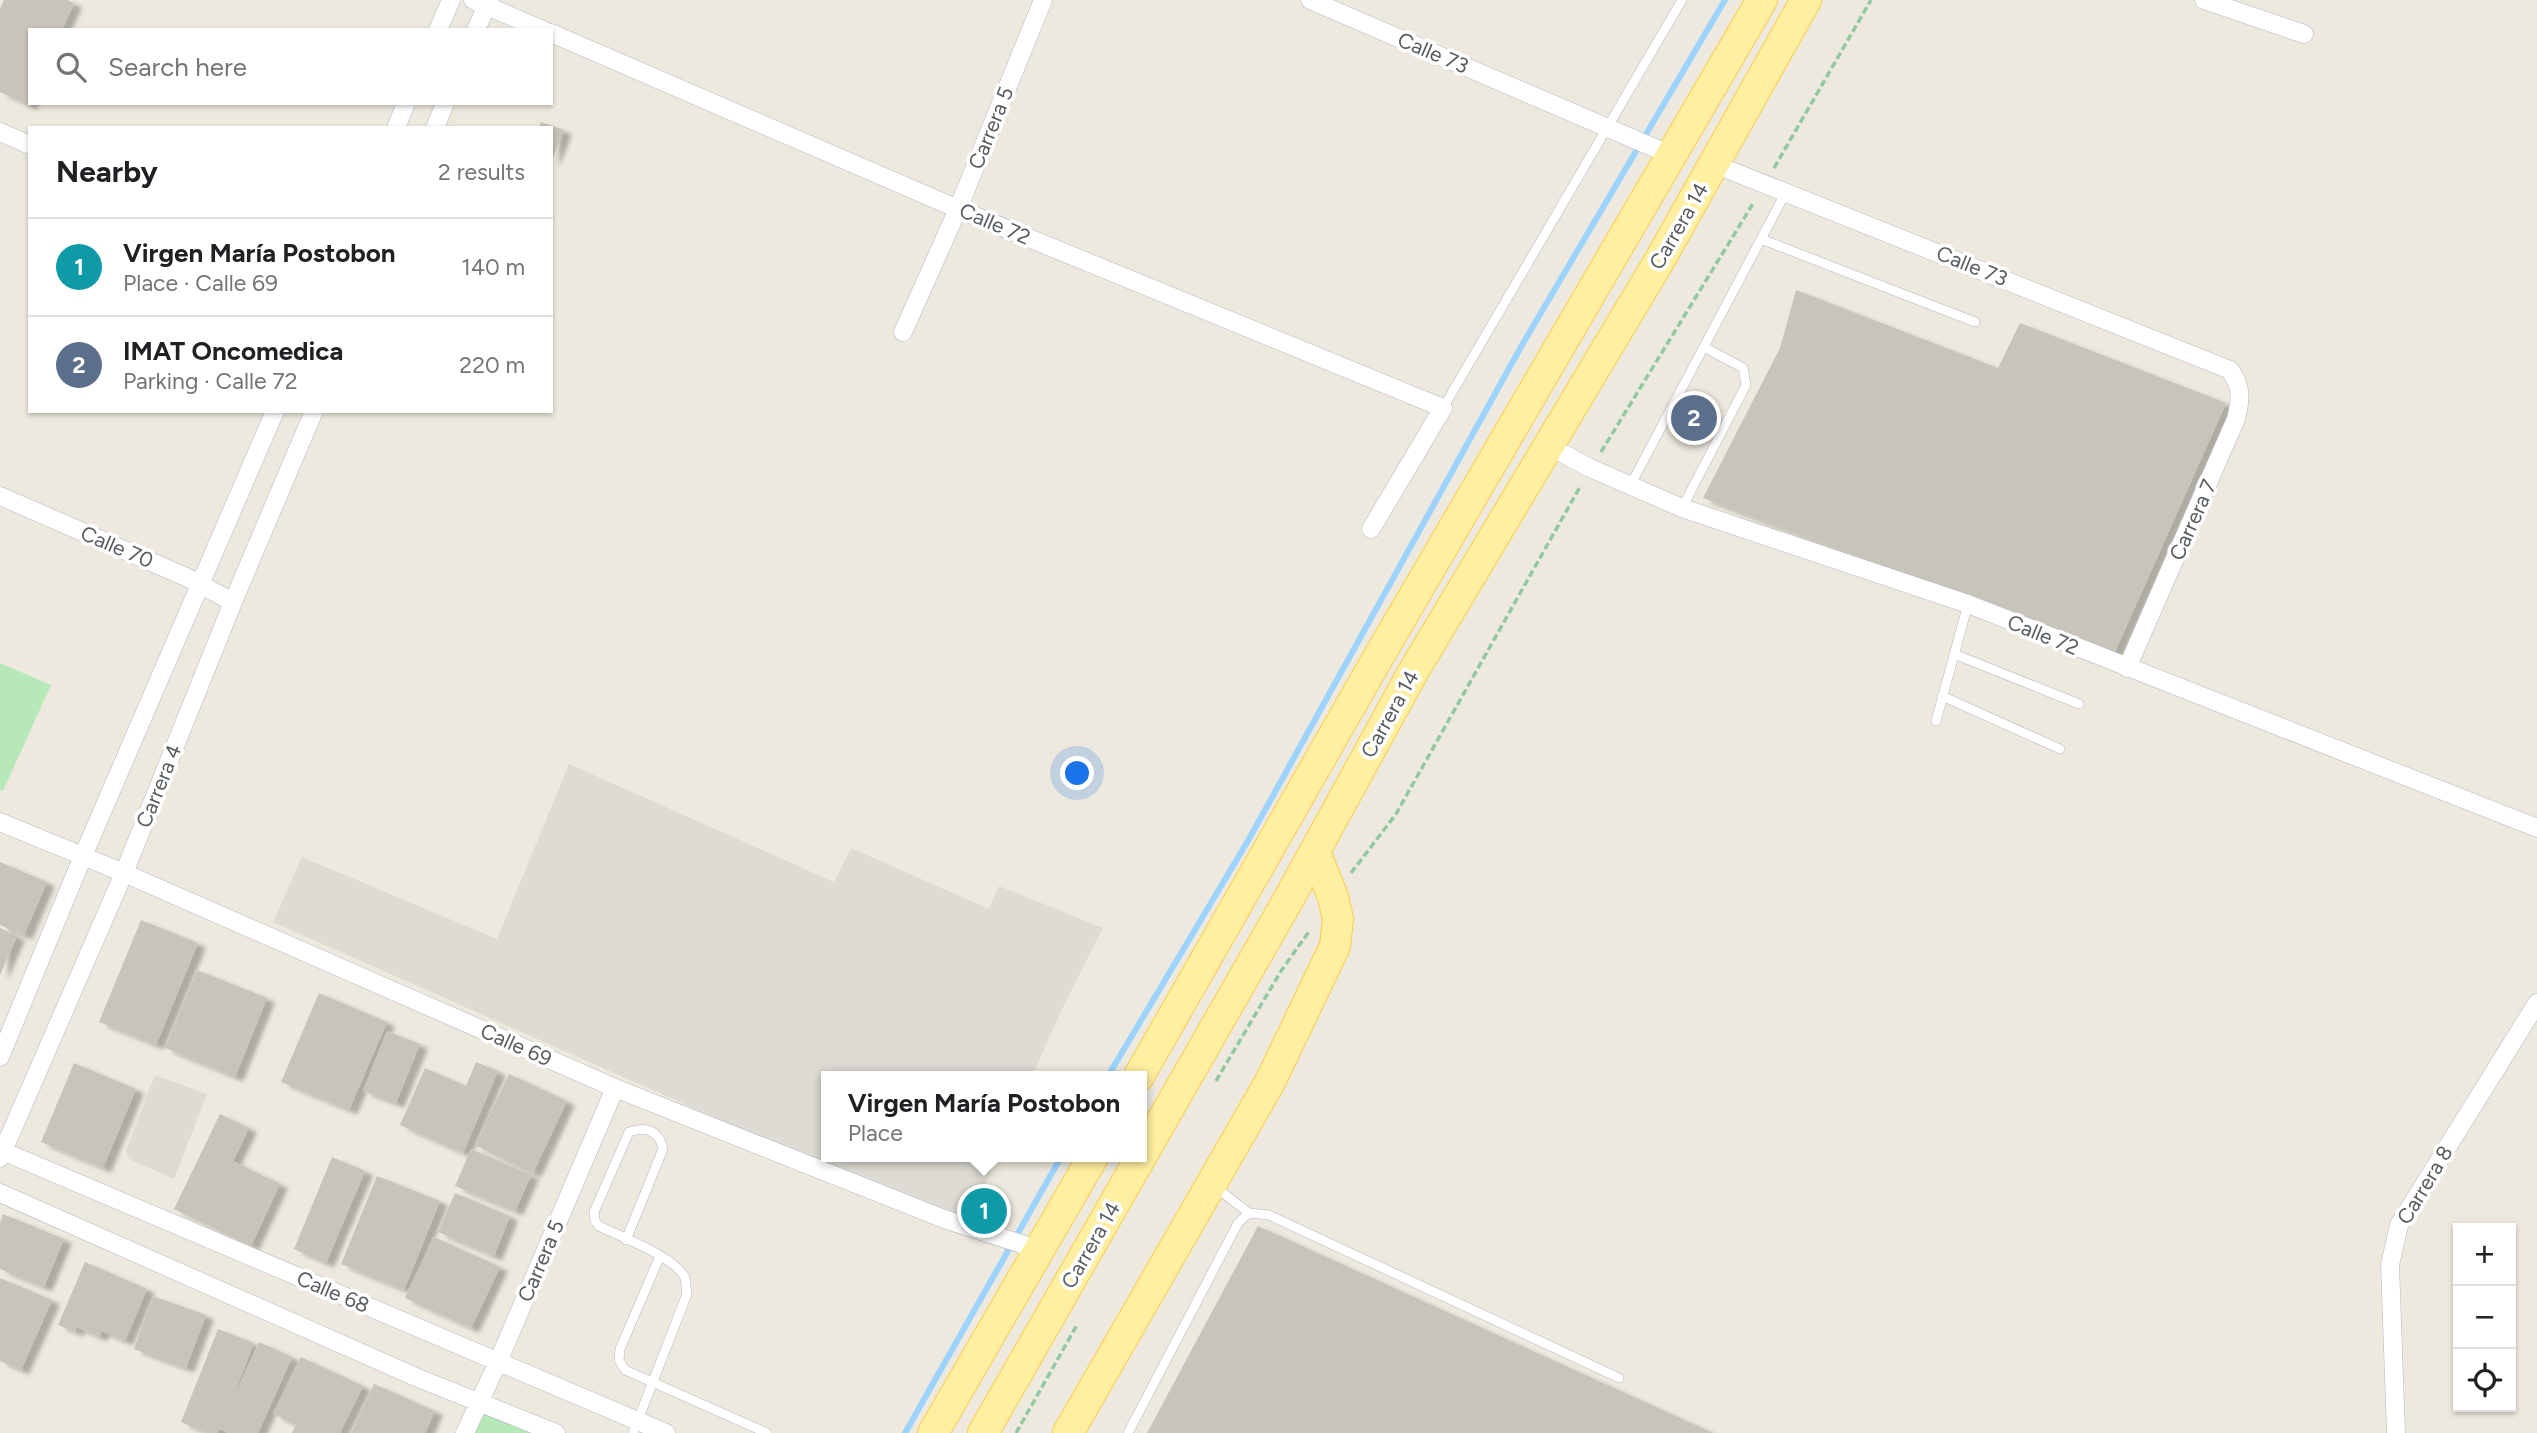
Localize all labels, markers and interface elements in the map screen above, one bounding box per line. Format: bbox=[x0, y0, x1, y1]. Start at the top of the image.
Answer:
street label: Calle 73 bbox=[1394, 26, 1472, 79]
search box bbox=[28, 28, 553, 105]
icon: search bbox=[52, 48, 90, 86]
text: Search here bbox=[108, 51, 247, 83]
street label: Carrera 5 bbox=[963, 83, 1018, 173]
text: Nearby bbox=[56, 153, 158, 190]
text: 2 results bbox=[438, 158, 525, 186]
street label: Carrera 14 bbox=[1644, 178, 1713, 274]
street label: Calle 72 bbox=[956, 197, 1034, 250]
text: Virgen María Postobon bbox=[123, 237, 396, 269]
street label: Calle 73 bbox=[1933, 240, 2011, 291]
text: 1 bbox=[74, 253, 84, 281]
text: 140 m bbox=[461, 253, 525, 281]
text: Place · Calle 69 bbox=[123, 269, 278, 297]
text: IMAT Oncomedica bbox=[123, 335, 343, 367]
text: 2 bbox=[72, 351, 86, 379]
text: 220 m bbox=[459, 351, 525, 379]
text: Parking · Calle 72 bbox=[123, 367, 298, 395]
pin: 2 bbox=[1671, 392, 1717, 444]
street label: Carrera 7 bbox=[2164, 476, 2221, 564]
street label: Calle 70 bbox=[77, 520, 157, 573]
street label: Calle 72 bbox=[2004, 609, 2083, 660]
street label: Carrera 14 bbox=[1355, 666, 1424, 762]
street label: Carrera 4 bbox=[131, 741, 187, 831]
your location bbox=[1060, 756, 1094, 790]
street label: Calle 69 bbox=[477, 1018, 556, 1071]
popup bbox=[821, 1071, 1147, 1162]
text: Virgen María Postobon bbox=[848, 1087, 1120, 1119]
text: Place bbox=[848, 1119, 903, 1147]
street label: Carrera 8 bbox=[2391, 1141, 2458, 1229]
pin: 1 bbox=[961, 1185, 1007, 1237]
street label: Carrera 14 bbox=[1056, 1197, 1125, 1293]
street label: Carrera 5 bbox=[512, 1216, 569, 1306]
map controls bbox=[2453, 1223, 2516, 1412]
button: + bbox=[2453, 1223, 2516, 1286]
street label: Calle 68 bbox=[293, 1265, 373, 1318]
button: − bbox=[2453, 1286, 2516, 1349]
button: locate bbox=[2453, 1349, 2516, 1412]

